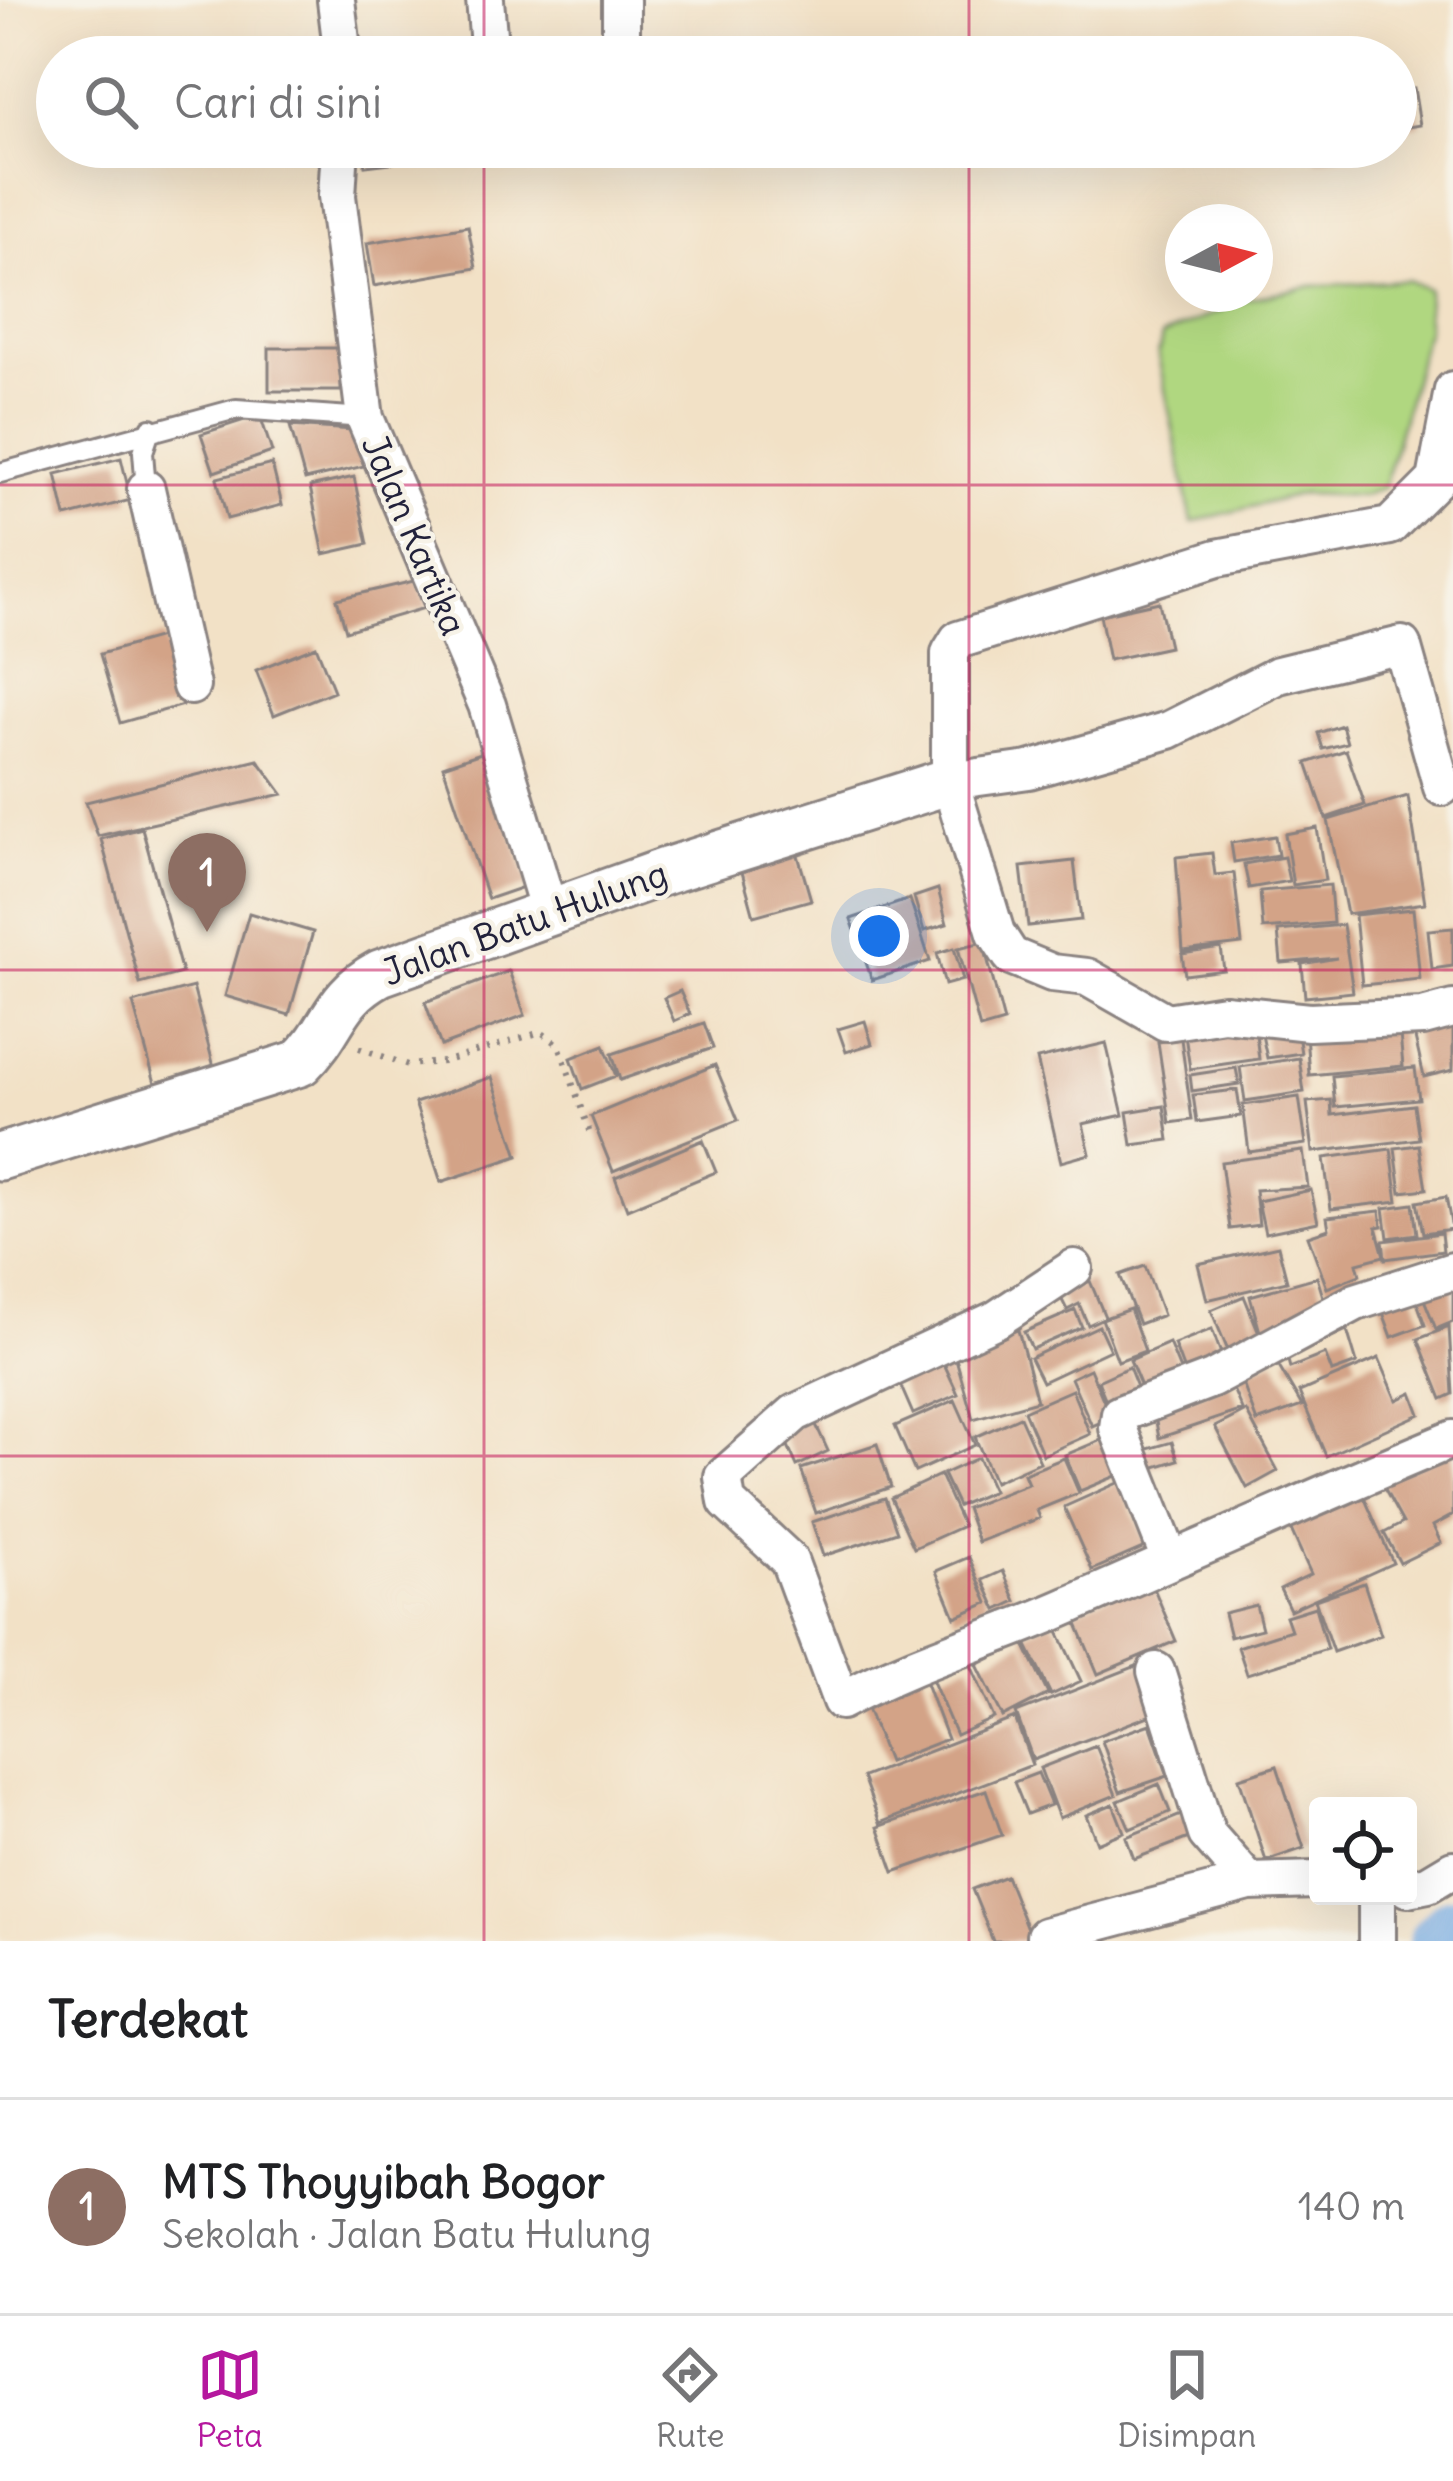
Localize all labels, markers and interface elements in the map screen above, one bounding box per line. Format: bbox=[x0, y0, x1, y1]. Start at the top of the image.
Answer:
search box bbox=[36, 36, 1417, 168]
icon: search bbox=[78, 69, 144, 135]
text: Cari di sini bbox=[174, 74, 382, 130]
north arrow bbox=[1165, 204, 1273, 312]
street label: Jalan Kartika bbox=[352, 428, 476, 642]
pin: 1 bbox=[168, 833, 246, 932]
street label: Jalan Batu Hulung bbox=[377, 851, 673, 995]
your location bbox=[849, 906, 909, 966]
map controls bbox=[1309, 1797, 1417, 1905]
button: locate bbox=[1309, 1797, 1417, 1905]
text: Terdekat bbox=[48, 1987, 248, 2051]
text: MTS Thoyyibah Bogor bbox=[162, 2154, 605, 2210]
text: 1 bbox=[79, 2182, 95, 2231]
text: 140 m bbox=[1298, 2182, 1405, 2231]
text: Sekolah · Jalan Batu Hulung bbox=[162, 2210, 652, 2259]
tab: Peta bbox=[197, 2342, 263, 2456]
tab: Rute bbox=[656, 2342, 725, 2456]
tab: Disimpan bbox=[1118, 2342, 1256, 2456]

